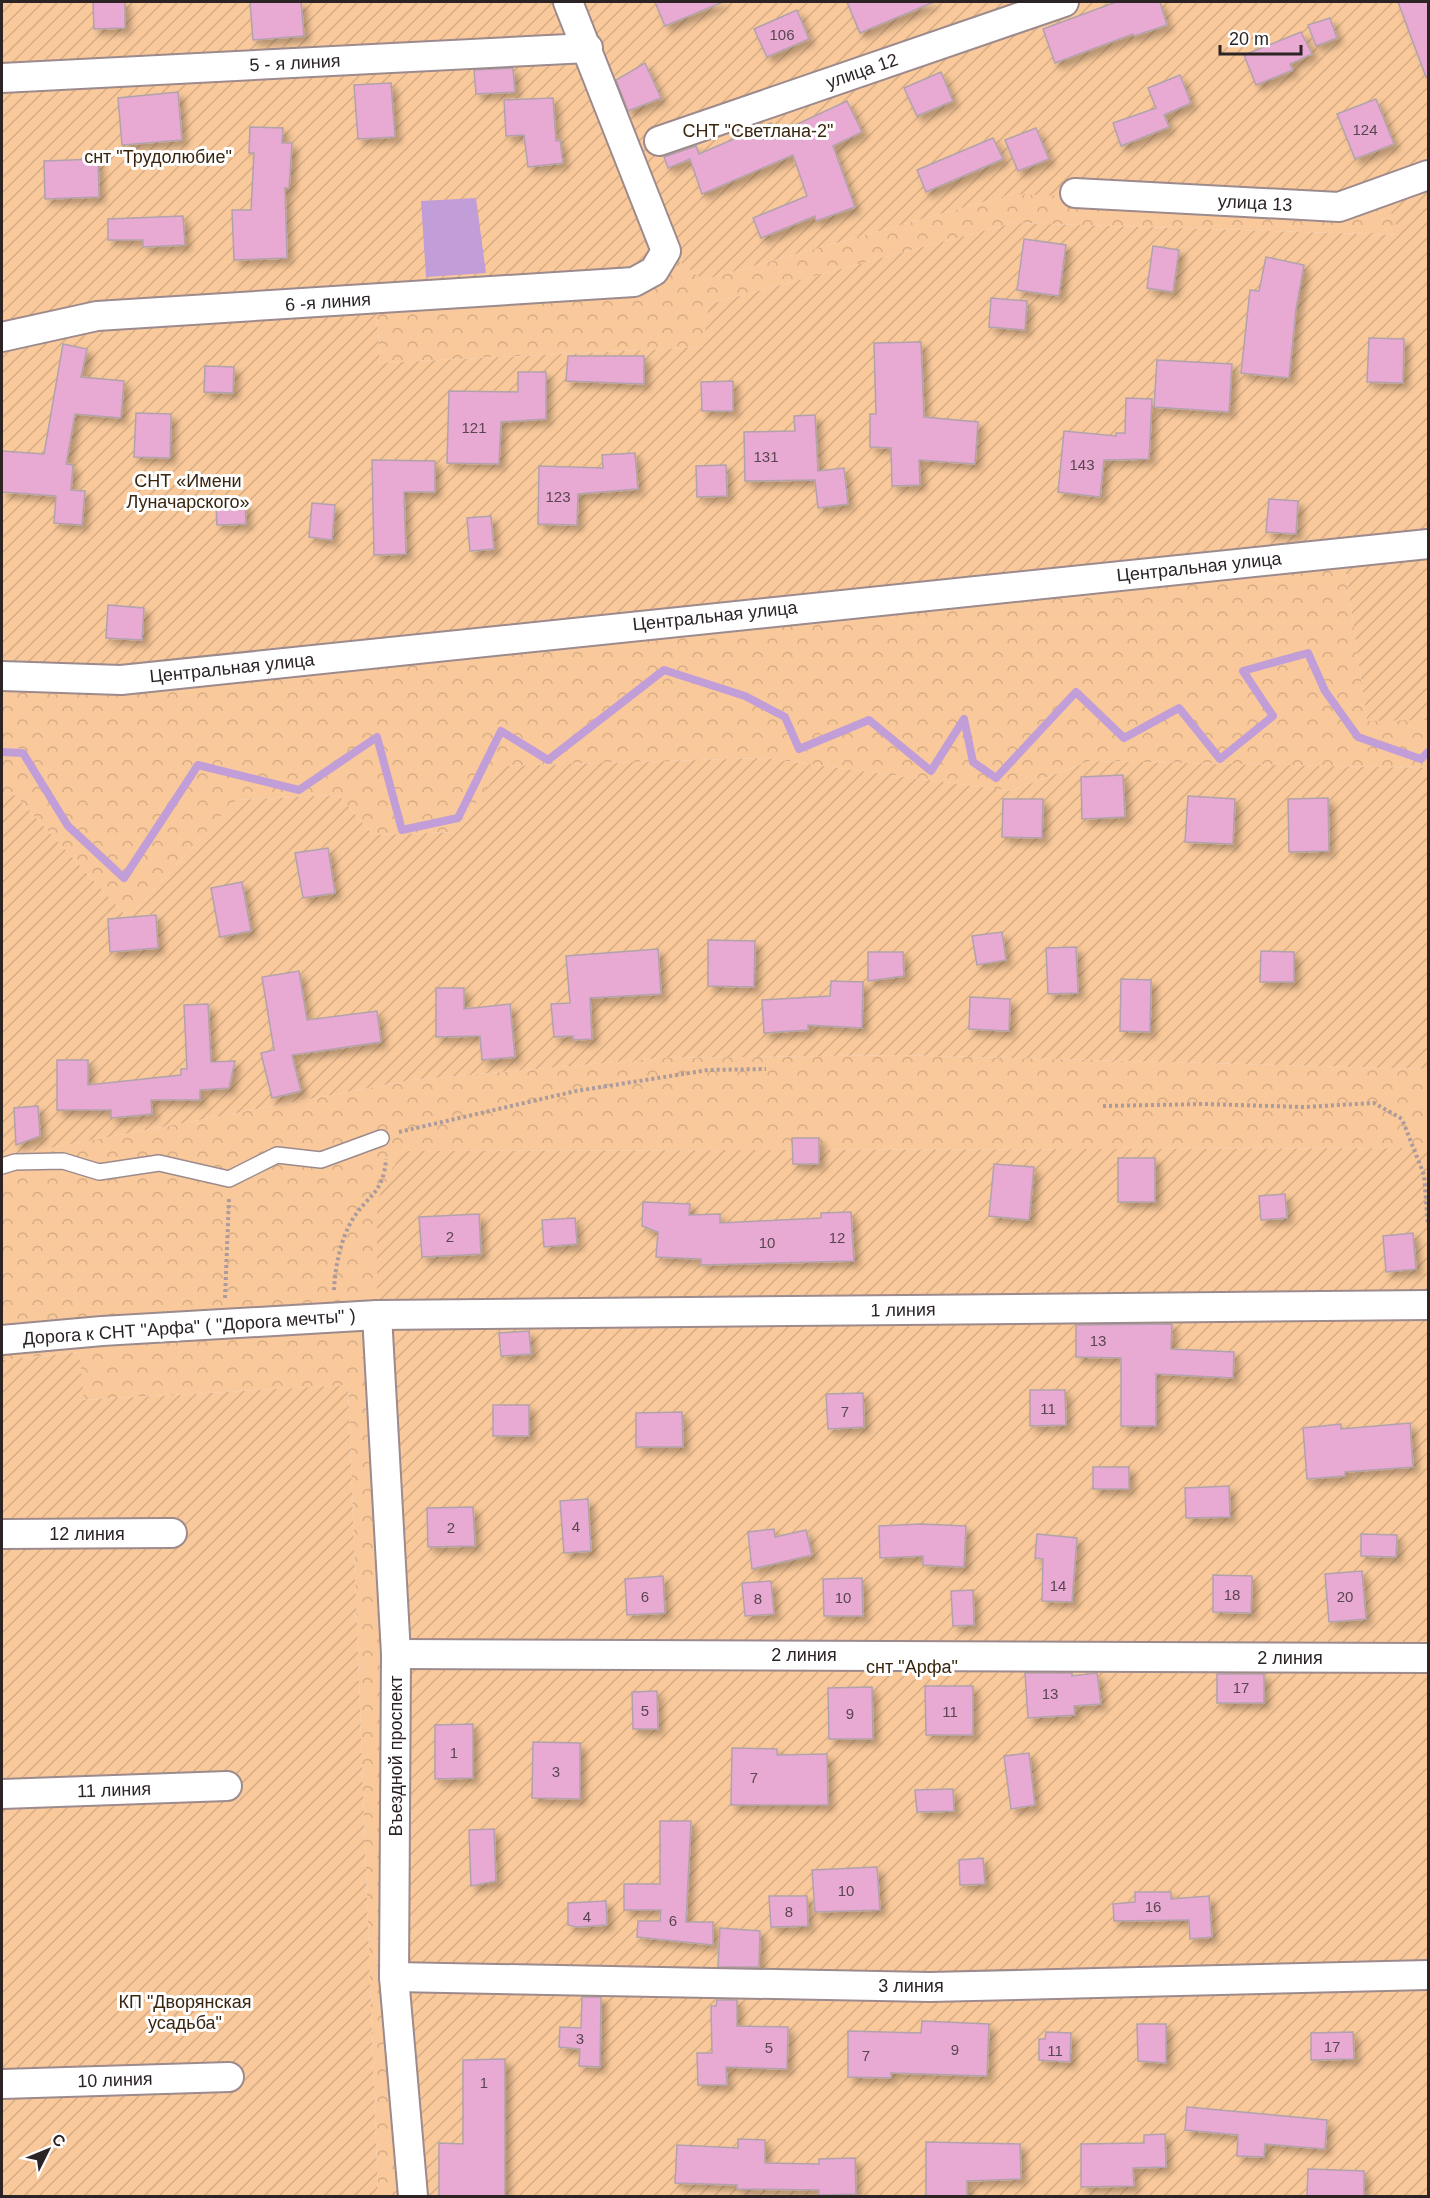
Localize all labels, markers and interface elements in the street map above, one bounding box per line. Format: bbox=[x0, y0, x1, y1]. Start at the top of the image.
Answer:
scale bar bbox=[1220, 18, 1301, 56]
house number: 106 bbox=[769, 26, 795, 43]
text: 20 m bbox=[1229, 29, 1269, 49]
street label: улица 12 bbox=[824, 49, 900, 93]
street label: 5 - я линия bbox=[249, 51, 341, 75]
park label: СНТ "Светлана-2" bbox=[683, 121, 833, 141]
house number: 124 bbox=[1352, 121, 1378, 138]
park label: снт "Трудолюбие" bbox=[84, 147, 232, 167]
street label: улица 13 bbox=[1217, 191, 1293, 215]
street label: 6 -я линия bbox=[284, 289, 372, 315]
house number: 121 bbox=[461, 419, 487, 436]
house number: 131 bbox=[753, 448, 779, 465]
house number: 143 bbox=[1069, 456, 1095, 473]
park label: СНТ «Имени Луначарского» bbox=[126, 471, 250, 512]
house number: 123 bbox=[545, 488, 571, 505]
street label: Центральная улица bbox=[1116, 548, 1283, 586]
street label: Центральная улица bbox=[632, 597, 799, 635]
street label: Центральная улица bbox=[149, 649, 316, 687]
house number: 2 bbox=[446, 1228, 454, 1245]
house number: 12 bbox=[829, 1229, 845, 1246]
house number: 10 bbox=[759, 1234, 775, 1251]
street label: 1 линия bbox=[870, 1299, 936, 1321]
street label: Дорога к СНТ "Арфа" ( "Дорога мечты" ) bbox=[22, 1305, 356, 1349]
house number: 13 bbox=[1090, 1332, 1106, 1349]
house number: 11 bbox=[1040, 1400, 1056, 1417]
house number: 7 bbox=[841, 1403, 849, 1420]
house number: 4 bbox=[572, 1518, 580, 1535]
house number: 2 bbox=[447, 1519, 455, 1536]
street label: 12 линия bbox=[49, 1524, 125, 1544]
house number: 14 bbox=[1050, 1577, 1066, 1594]
house number: 18 bbox=[1224, 1586, 1240, 1603]
house number: 6 bbox=[641, 1588, 649, 1605]
house number: 20 bbox=[1337, 1588, 1353, 1605]
house number: 10 bbox=[835, 1589, 851, 1606]
house number: 8 bbox=[754, 1590, 762, 1607]
street label: 2 линия bbox=[771, 1645, 837, 1665]
street label: 2 линия bbox=[1257, 1648, 1323, 1668]
park label: снт "Арфа" bbox=[866, 1657, 958, 1677]
street label: Въездной проспект bbox=[386, 1675, 406, 1837]
house number: 17 bbox=[1233, 1679, 1249, 1696]
house number: 13 bbox=[1042, 1685, 1058, 1702]
house number: 5 bbox=[641, 1702, 649, 1719]
house number: 11 bbox=[942, 1703, 958, 1720]
house number: 9 bbox=[846, 1705, 854, 1722]
house number: 1 bbox=[450, 1744, 458, 1761]
house number: 3 bbox=[552, 1763, 560, 1780]
house number: 7 bbox=[750, 1769, 758, 1786]
street label: 11 линия bbox=[77, 1779, 151, 1801]
house number: 10 bbox=[838, 1882, 854, 1899]
house number: 16 bbox=[1145, 1898, 1161, 1915]
house number: 8 bbox=[785, 1903, 793, 1920]
house number: 4 bbox=[583, 1908, 591, 1925]
house number: 6 bbox=[669, 1912, 677, 1929]
street label: 3 линия bbox=[878, 1976, 944, 1996]
park label: КП "Дворянская усадьба" bbox=[119, 1992, 251, 2033]
house number: 3 bbox=[576, 2030, 584, 2047]
house number: 17 bbox=[1324, 2038, 1340, 2055]
house number: 5 bbox=[765, 2039, 773, 2056]
house number: 9 bbox=[951, 2041, 959, 2058]
house number: 11 bbox=[1047, 2042, 1063, 2059]
house number: 7 bbox=[862, 2047, 870, 2064]
street label: 10 линия bbox=[77, 2069, 153, 2091]
house number: 1 bbox=[480, 2074, 488, 2091]
north arrow bbox=[18, 2120, 78, 2180]
text: С bbox=[48, 2130, 69, 2150]

